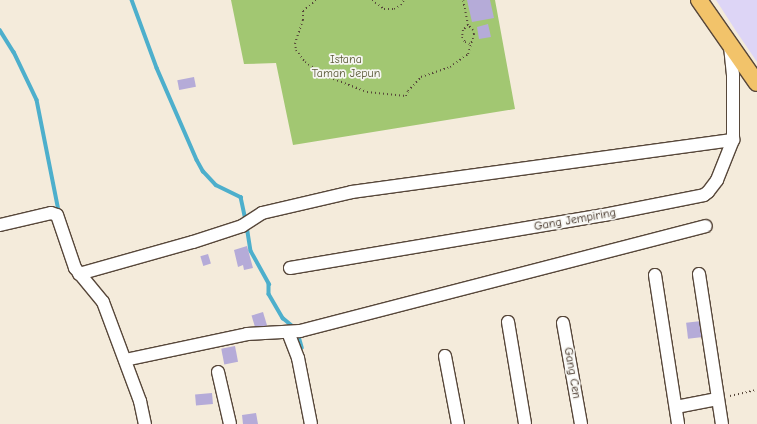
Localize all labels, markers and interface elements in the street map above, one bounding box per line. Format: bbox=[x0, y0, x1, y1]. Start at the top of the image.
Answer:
park label: Istana Taman Jepun bbox=[312, 53, 380, 81]
street label: Gang Jempiring bbox=[533, 206, 617, 234]
street label: Gang Cen bbox=[560, 346, 584, 400]

